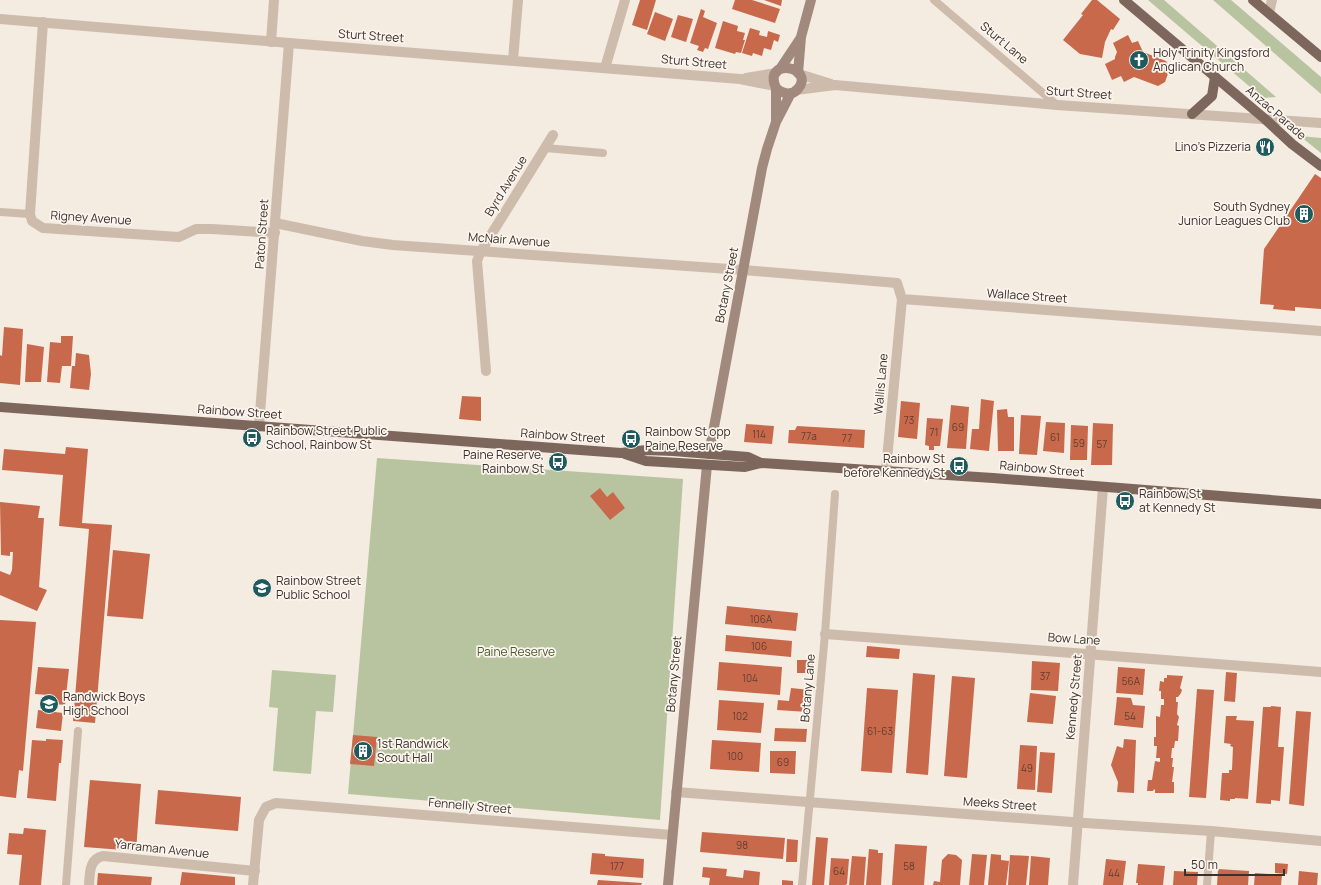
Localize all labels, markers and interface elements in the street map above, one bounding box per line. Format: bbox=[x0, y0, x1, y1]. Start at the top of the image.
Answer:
street label: Sturt Lane bbox=[977, 18, 1032, 68]
street label: Sturt Street bbox=[337, 25, 405, 46]
place label: Holy Trinity Kingsford Anglican Church bbox=[1153, 44, 1270, 75]
church icon: Holy Trinity Kingsford Anglican Church bbox=[1128, 49, 1150, 71]
street label: Sturt Street bbox=[660, 50, 728, 73]
street label: Sturt Street bbox=[1045, 82, 1113, 103]
street label: Anzac Parade bbox=[1242, 82, 1310, 144]
restaurant icon: Lino's Pizzeria bbox=[1254, 136, 1276, 158]
place label: Lino's Pizzeria bbox=[1175, 138, 1251, 155]
street label: Byrd Avenue bbox=[480, 152, 531, 219]
street label: Paton Street bbox=[251, 198, 272, 270]
place label: South Sydney Junior Leagues Club bbox=[1178, 198, 1291, 229]
building icon: South Sydney Junior Leagues Club bbox=[1293, 203, 1315, 225]
street label: Rigney Avenue bbox=[50, 206, 132, 229]
street label: McNair Avenue bbox=[467, 228, 551, 251]
street label: Botany Street bbox=[711, 245, 742, 324]
street label: Wallace Street bbox=[986, 284, 1068, 307]
street label: Wallis Lane bbox=[869, 353, 892, 415]
street label: Rainbow Street bbox=[197, 400, 283, 423]
house number: 73 bbox=[904, 413, 914, 427]
house number: 69 bbox=[952, 420, 964, 434]
place label: Rainbow Street Public School, Rainbow St bbox=[266, 422, 387, 453]
place label: Rainbow St opp Paine Reserve bbox=[645, 423, 731, 454]
street label: Rainbow Street bbox=[520, 424, 606, 447]
house number: 71 bbox=[930, 425, 938, 439]
bus stop icon: Rainbow Street Public School, Rainbow St bbox=[241, 427, 263, 449]
house number: 114 bbox=[752, 427, 766, 441]
bus stop icon: Rainbow St opp Paine Reserve bbox=[620, 428, 642, 450]
house number: 77a bbox=[801, 429, 817, 443]
house number: 61 bbox=[1050, 430, 1060, 444]
house number: 77 bbox=[842, 431, 852, 445]
house number: 59 bbox=[1073, 436, 1085, 450]
house number: 57 bbox=[1097, 437, 1107, 451]
place label: Paine Reserve, Rainbow St bbox=[463, 446, 544, 477]
place label: Rainbow St before Kennedy St bbox=[843, 450, 945, 481]
bus stop icon: Paine Reserve, Rainbow St bbox=[547, 451, 569, 473]
bus stop icon: Rainbow St before Kennedy St bbox=[948, 455, 970, 477]
street label: Rainbow Street bbox=[999, 456, 1085, 481]
place label: Rainbow St at Kennedy St bbox=[1139, 485, 1216, 516]
bus stop icon: Rainbow St at Kennedy St bbox=[1114, 490, 1136, 512]
place label: Rainbow Street Public School bbox=[276, 572, 361, 603]
school or university icon: Rainbow Street Public School bbox=[251, 577, 273, 599]
house number: 106A bbox=[750, 612, 773, 626]
street label: Bow Lane bbox=[1047, 628, 1101, 649]
street label: Botany Street bbox=[662, 635, 685, 713]
house number: 106 bbox=[751, 639, 767, 653]
park label: Paine Reserve bbox=[477, 643, 555, 660]
street label: Botany Lane bbox=[796, 653, 819, 723]
street label: Kennedy Street bbox=[1061, 653, 1086, 740]
house number: 37 bbox=[1040, 669, 1050, 683]
house number: 104 bbox=[742, 671, 758, 685]
house number: 56A bbox=[1122, 674, 1141, 688]
place label: Randwick Boys High School bbox=[63, 688, 145, 719]
school or university icon: Randwick Boys High School bbox=[38, 693, 60, 715]
house number: 102 bbox=[732, 709, 748, 723]
house number: 54 bbox=[1124, 709, 1136, 723]
house number: 61-63 bbox=[867, 724, 893, 738]
place label: 1st Randwick Scout Hall bbox=[377, 735, 449, 766]
building icon: 1st Randwick Scout Hall bbox=[352, 740, 374, 762]
house number: 100 bbox=[727, 749, 743, 763]
house number: 69 bbox=[777, 755, 789, 769]
house number: 49 bbox=[1021, 761, 1033, 775]
street label: Meeks Street bbox=[963, 792, 1038, 815]
street label: Fennelly Street bbox=[428, 793, 513, 818]
street label: Yarraman Avenue bbox=[114, 835, 210, 862]
house number: 98 bbox=[736, 838, 748, 852]
scale bar bbox=[1185, 851, 1284, 877]
text: 50 m bbox=[1191, 856, 1218, 873]
house number: 177 bbox=[610, 859, 624, 873]
house number: 58 bbox=[903, 859, 915, 873]
house number: 64 bbox=[833, 864, 845, 878]
house number: 44 bbox=[1108, 866, 1120, 880]

